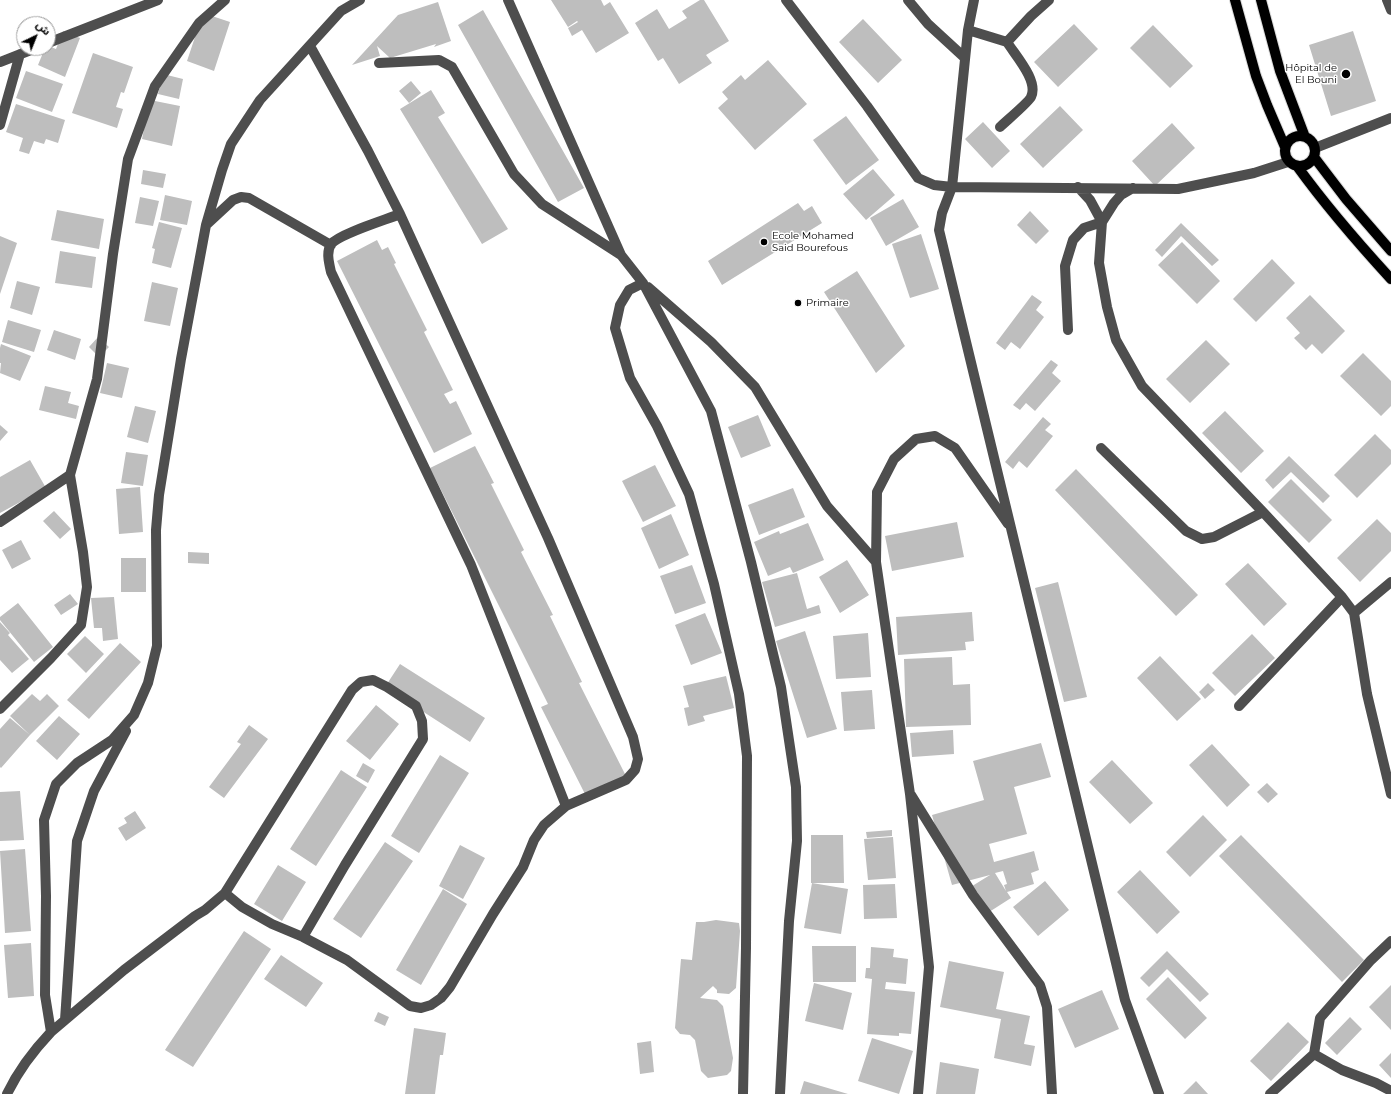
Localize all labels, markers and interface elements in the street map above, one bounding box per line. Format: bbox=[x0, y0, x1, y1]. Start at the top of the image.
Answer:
north arrow bbox=[16, 16, 56, 56]
text: ش bbox=[33, 18, 54, 38]
place label: Hôpital de El Bouni bbox=[1285, 62, 1337, 86]
marker: Hôpital de El Bouni bbox=[1340, 68, 1352, 80]
place label: Ecole Mohamed Said Bourefous bbox=[772, 230, 854, 254]
marker: Ecole Mohamed Said Bourefous bbox=[759, 237, 769, 247]
place label: Primaire bbox=[806, 297, 849, 309]
marker: Primaire bbox=[793, 298, 803, 308]

